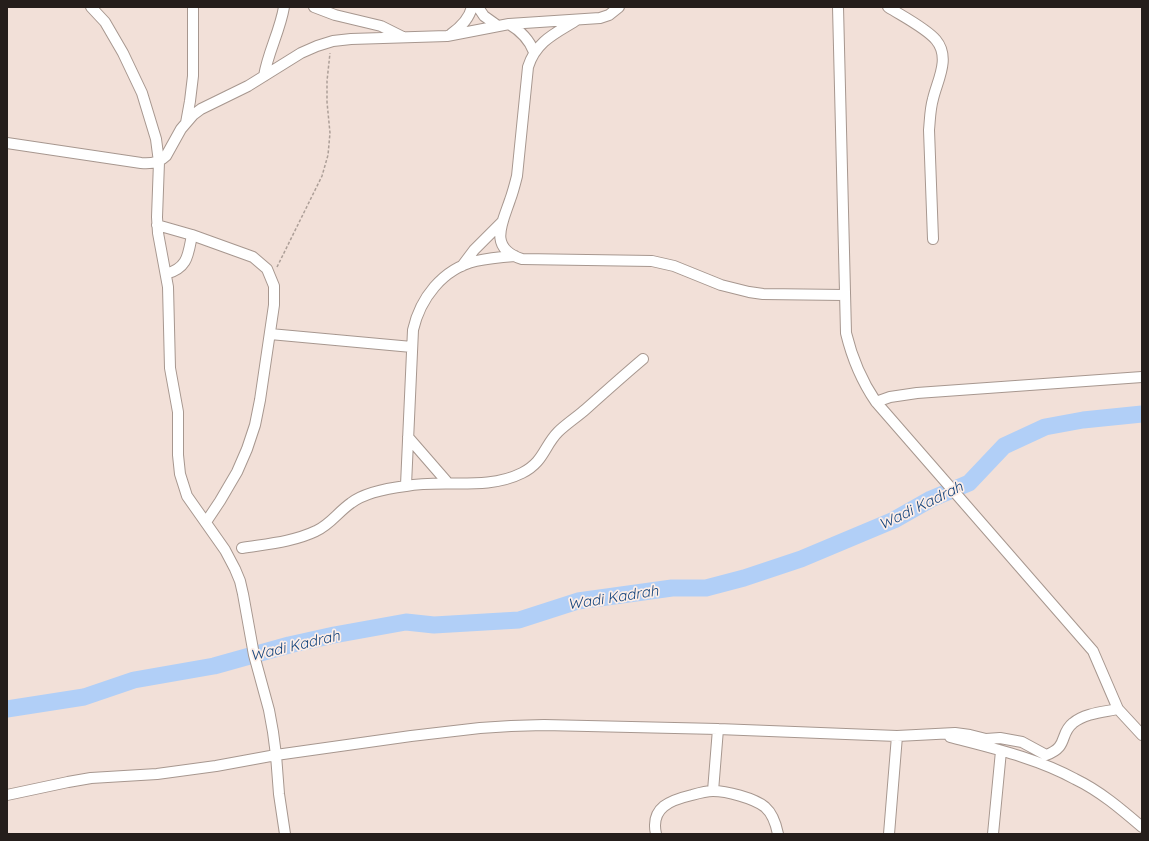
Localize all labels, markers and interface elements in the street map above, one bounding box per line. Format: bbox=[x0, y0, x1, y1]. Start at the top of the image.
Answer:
water label: Wadi Kadrah bbox=[876, 478, 966, 534]
water label: Wadi Kadrah bbox=[566, 582, 660, 614]
water label: Wadi Kadrah bbox=[248, 627, 342, 665]

